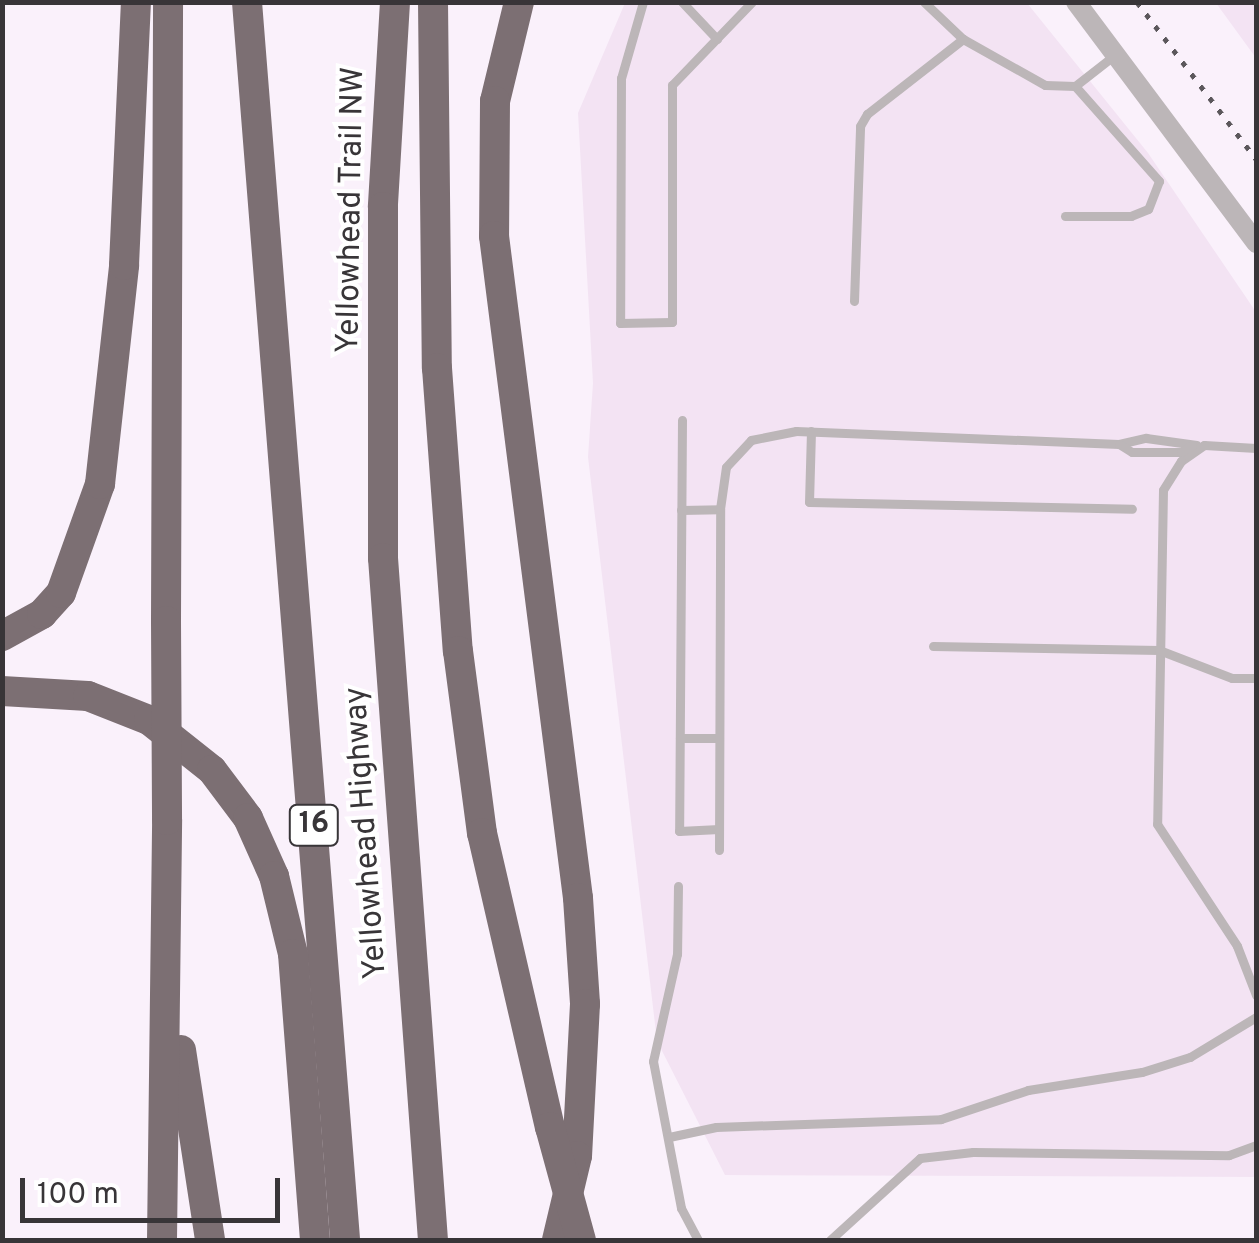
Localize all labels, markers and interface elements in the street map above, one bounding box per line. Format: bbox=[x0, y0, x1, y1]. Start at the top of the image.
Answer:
street label: Yellowhead Trail NW bbox=[330, 66, 374, 354]
street label: Yellowhead Highway bbox=[338, 686, 396, 980]
road number: 16 bbox=[286, 800, 342, 850]
scale bar bbox=[25, 1158, 285, 1220]
text: 100 m bbox=[37, 1177, 119, 1214]

